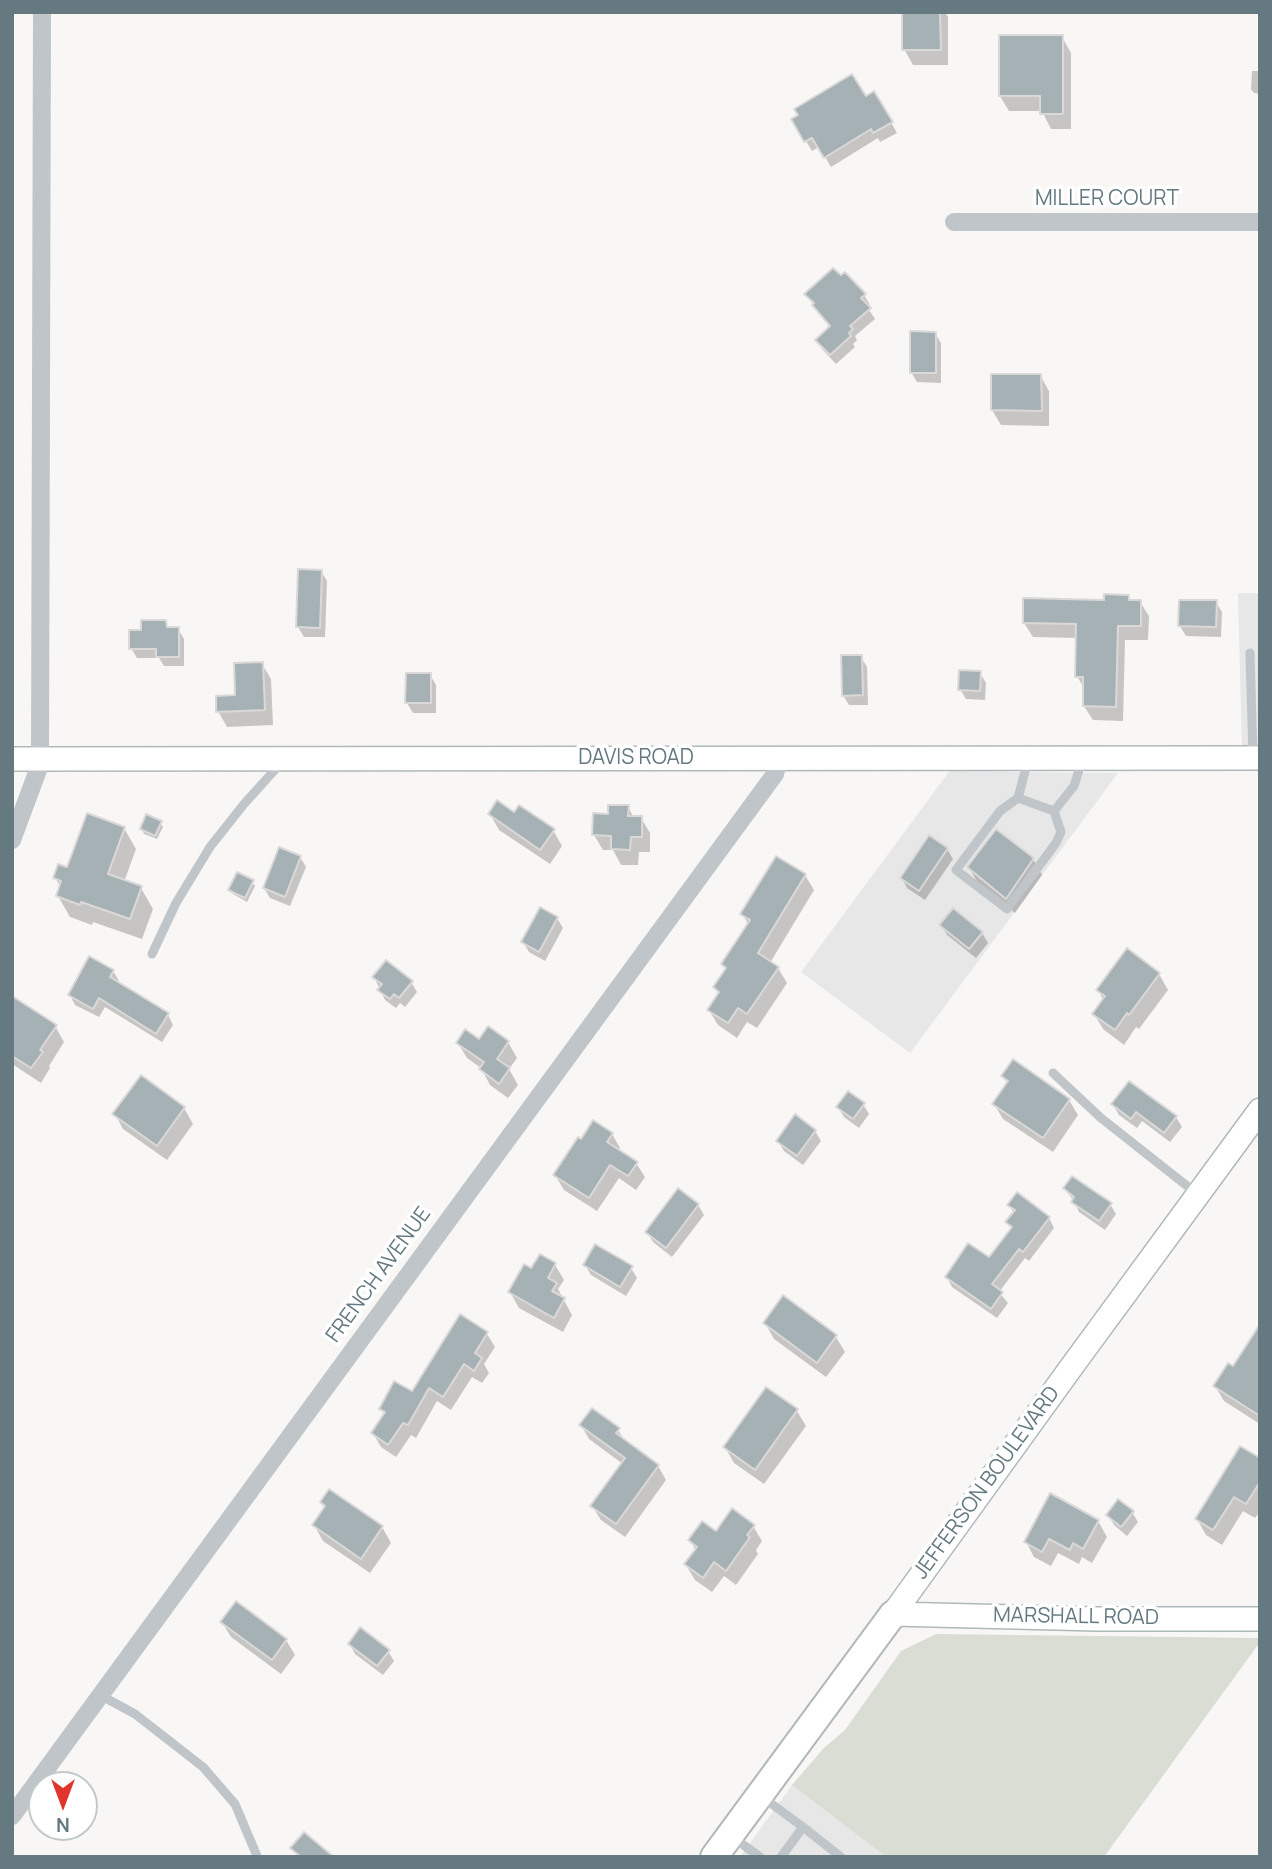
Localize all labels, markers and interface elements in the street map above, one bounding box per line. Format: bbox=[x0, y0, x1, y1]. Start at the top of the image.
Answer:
street label: MILLER COURT bbox=[1035, 186, 1179, 212]
street label: DAVIS ROAD bbox=[578, 745, 694, 771]
street label: FRENCH AVENUE bbox=[321, 1202, 437, 1348]
street label: JEFFERSON BOULEVARD bbox=[909, 1382, 1065, 1584]
street label: MARSHALL ROAD bbox=[993, 1603, 1159, 1631]
north arrow bbox=[28, 1771, 98, 1841]
text: N bbox=[56, 1812, 70, 1838]

